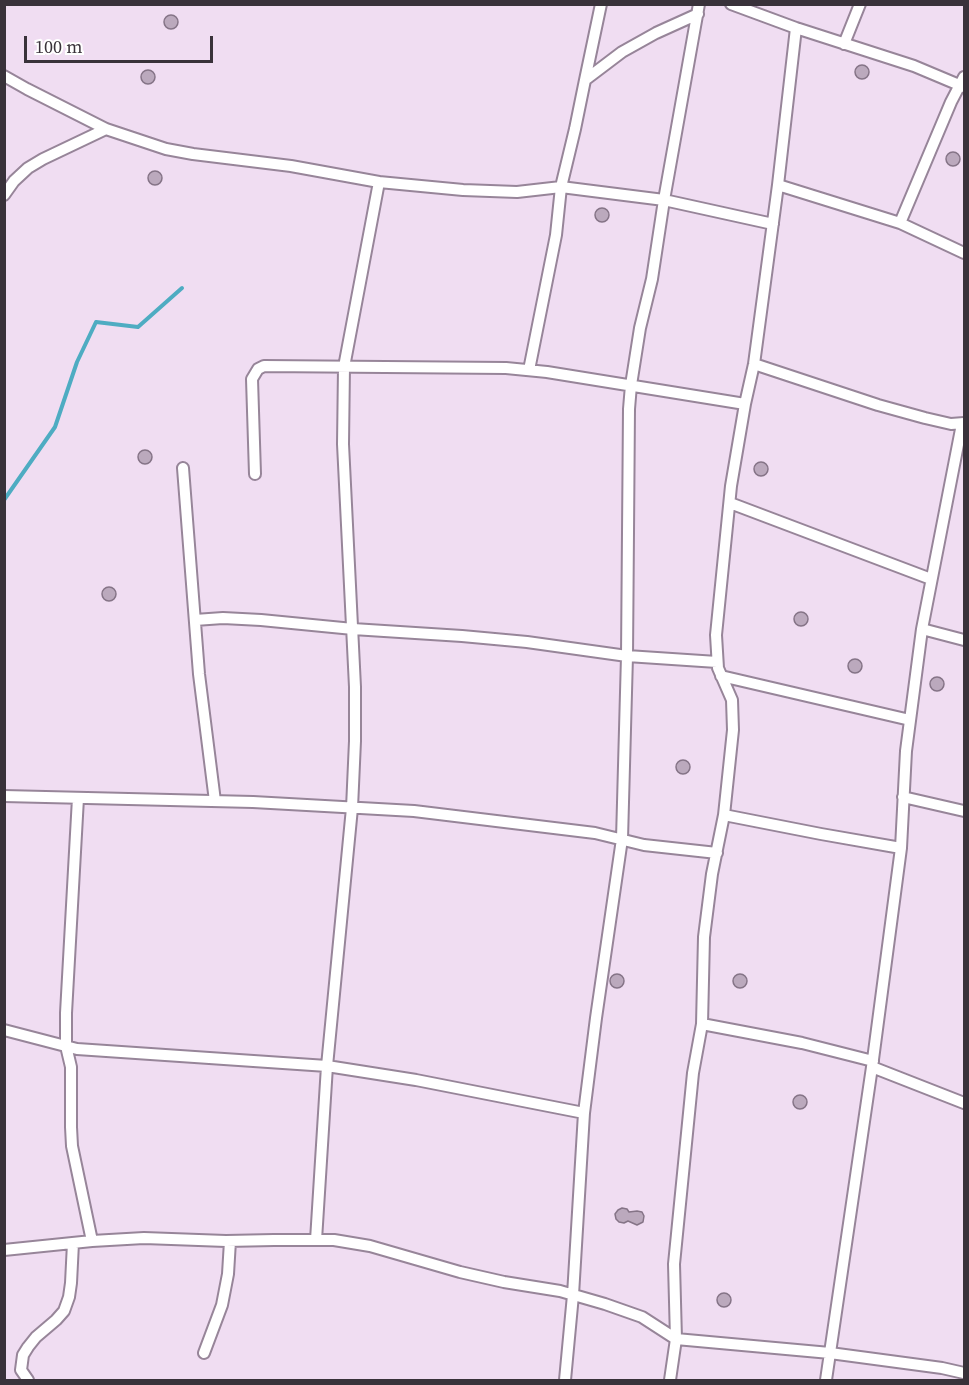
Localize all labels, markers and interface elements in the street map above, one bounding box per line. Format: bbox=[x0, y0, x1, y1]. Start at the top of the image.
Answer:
scale bar bbox=[27, 24, 216, 62]
text: 100 m bbox=[35, 34, 82, 59]

